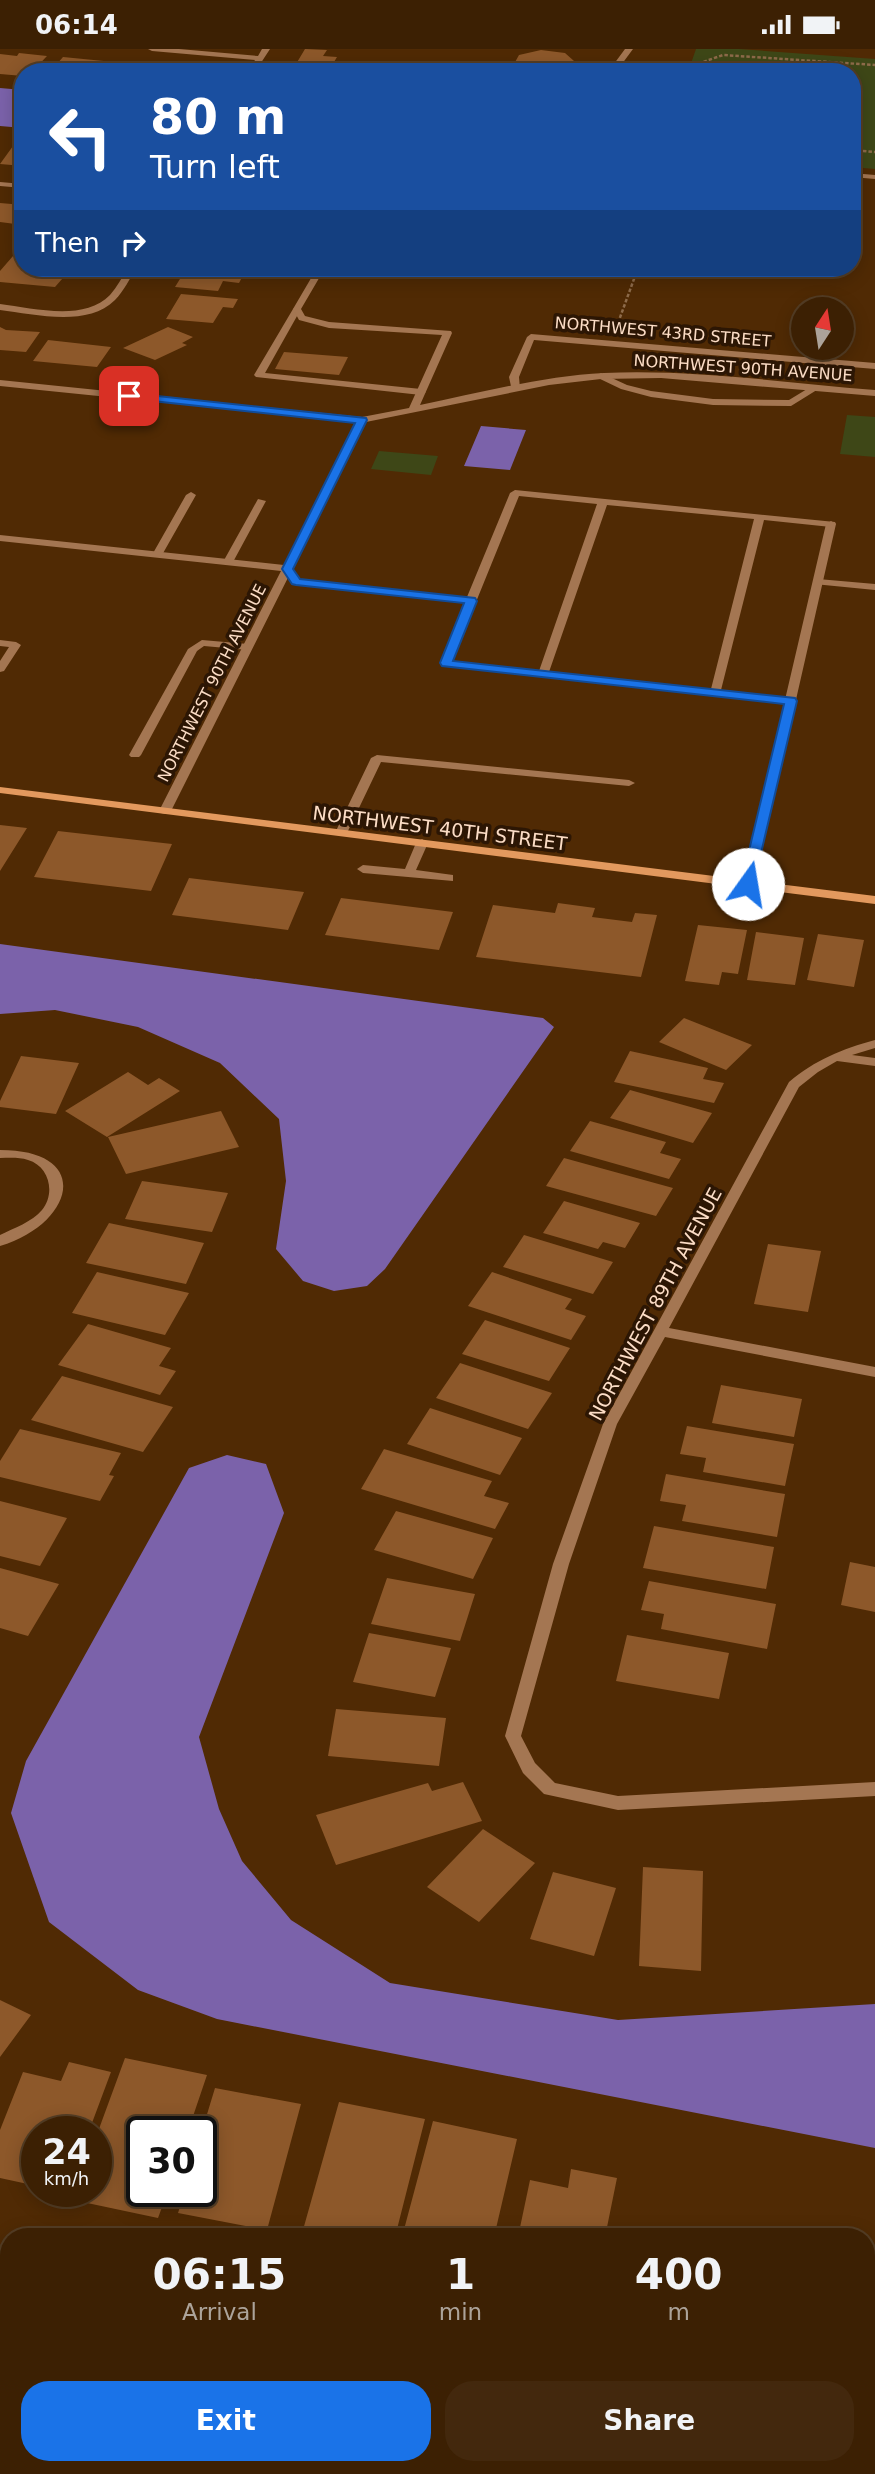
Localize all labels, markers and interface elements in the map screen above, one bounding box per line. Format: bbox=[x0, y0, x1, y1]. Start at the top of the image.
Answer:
text: 06:14 bbox=[35, 10, 118, 40]
text: 80 m bbox=[150, 89, 286, 146]
icon: left bbox=[35, 91, 126, 182]
text: Turn left bbox=[150, 148, 280, 186]
icon: right bbox=[114, 224, 152, 262]
text: Then bbox=[35, 228, 100, 258]
north arrow bbox=[791, 297, 854, 361]
map controls bbox=[791, 297, 854, 360]
street label: NORTHWEST 43RD STREET bbox=[554, 313, 772, 351]
street label: NORTHWEST 90TH AVENUE bbox=[633, 351, 853, 385]
pin bbox=[99, 366, 159, 426]
icon: arrive bbox=[110, 377, 148, 415]
street label: NORTHWEST 90TH AVENUE bbox=[154, 581, 270, 785]
street label: NORTHWEST 40TH STREET bbox=[312, 801, 569, 855]
position arrow bbox=[711, 847, 785, 921]
street label: NORTHWEST 89TH AVENUE bbox=[584, 1184, 726, 1424]
speed limit sign: 30 bbox=[126, 2116, 217, 2207]
text: 24 bbox=[42, 2132, 91, 2172]
text: km/h bbox=[44, 2168, 89, 2189]
text: 06:15 bbox=[153, 2250, 286, 2299]
text: 1 bbox=[446, 2250, 475, 2299]
text: 400 bbox=[635, 2250, 722, 2299]
text: Arrival bbox=[182, 2299, 257, 2325]
text: min bbox=[439, 2299, 482, 2325]
text: m bbox=[667, 2299, 690, 2325]
button: Exit bbox=[21, 2381, 431, 2461]
button: Share bbox=[445, 2381, 854, 2461]

